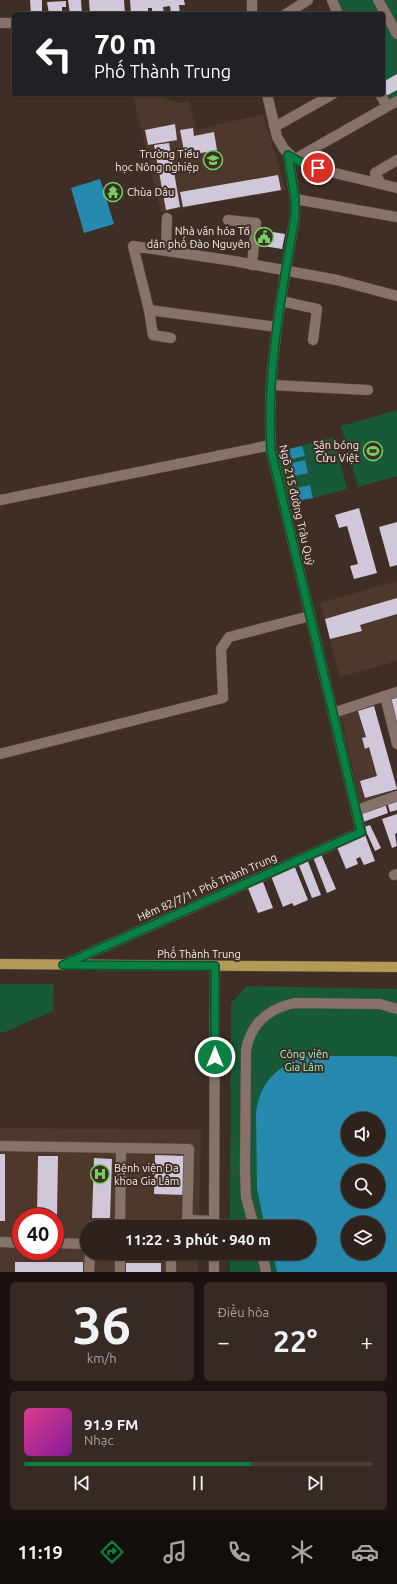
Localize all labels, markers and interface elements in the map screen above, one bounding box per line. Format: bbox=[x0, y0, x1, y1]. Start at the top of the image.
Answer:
icon: left bbox=[28, 28, 80, 80]
text: 70 m bbox=[94, 28, 156, 59]
text: Phố Thành Trung bbox=[94, 61, 231, 81]
place label: Trường Tiểu học Nông nghiệp bbox=[115, 148, 199, 174]
school or university icon: Trường Tiểu học Nông nghiệp bbox=[202, 149, 224, 171]
pin bbox=[301, 151, 335, 185]
icon: arrive bbox=[307, 157, 329, 179]
temple icon: Chùa Dâu bbox=[102, 181, 124, 203]
place label: Chùa Dâu bbox=[127, 186, 174, 198]
place label: Nhà văn hóa Tổ dân phố Đào Nguyên bbox=[147, 225, 250, 250]
public building icon: Nhà văn hóa Tổ dân phố Đào Nguyên bbox=[253, 226, 275, 248]
place label: Sân bóng Cửu Việt bbox=[313, 439, 360, 465]
sports icon: Sân bóng Cửu Việt bbox=[362, 440, 384, 462]
street label: Ngõ 215 đường Trâu Quỳ bbox=[277, 444, 317, 567]
street label: Hẻm 82/7/11 Phố Thành Trung bbox=[135, 849, 278, 923]
street label: Phố Thành Trung bbox=[157, 946, 241, 960]
position arrow bbox=[194, 1036, 236, 1078]
park label: Công viên Gia Lâm bbox=[280, 1048, 328, 1073]
map controls bbox=[341, 1112, 385, 1260]
button: sound bbox=[341, 1112, 385, 1156]
place label: Bệnh viện Đa khoa Gia Lâm bbox=[114, 1162, 179, 1187]
hospital icon: Bệnh viện Đa khoa Gia Lâm bbox=[89, 1163, 111, 1185]
button: search bbox=[341, 1164, 385, 1208]
speed limit sign: 40 bbox=[12, 1208, 64, 1260]
button: layers bbox=[341, 1216, 385, 1260]
text: 11:22 · 3 phút · 940 m bbox=[125, 1231, 271, 1248]
text: 36 bbox=[72, 1296, 131, 1354]
text: Điều hòa bbox=[218, 1305, 269, 1319]
text: 22° bbox=[273, 1324, 317, 1358]
text: − bbox=[218, 1329, 230, 1354]
text: + bbox=[361, 1329, 373, 1354]
text: km/h bbox=[87, 1351, 117, 1365]
text: 91.9 FM bbox=[84, 1416, 138, 1433]
text: Nhạc bbox=[84, 1433, 113, 1447]
icon: previous bbox=[71, 1472, 93, 1494]
icon: pause bbox=[187, 1472, 209, 1494]
icon: next bbox=[304, 1472, 326, 1494]
icon: directions bbox=[98, 1538, 126, 1566]
icon: music bbox=[161, 1538, 189, 1566]
icon: phone bbox=[225, 1538, 253, 1566]
icon: climate bbox=[288, 1538, 316, 1566]
icon: car bbox=[351, 1538, 379, 1566]
text: 11:19 bbox=[18, 1542, 63, 1562]

